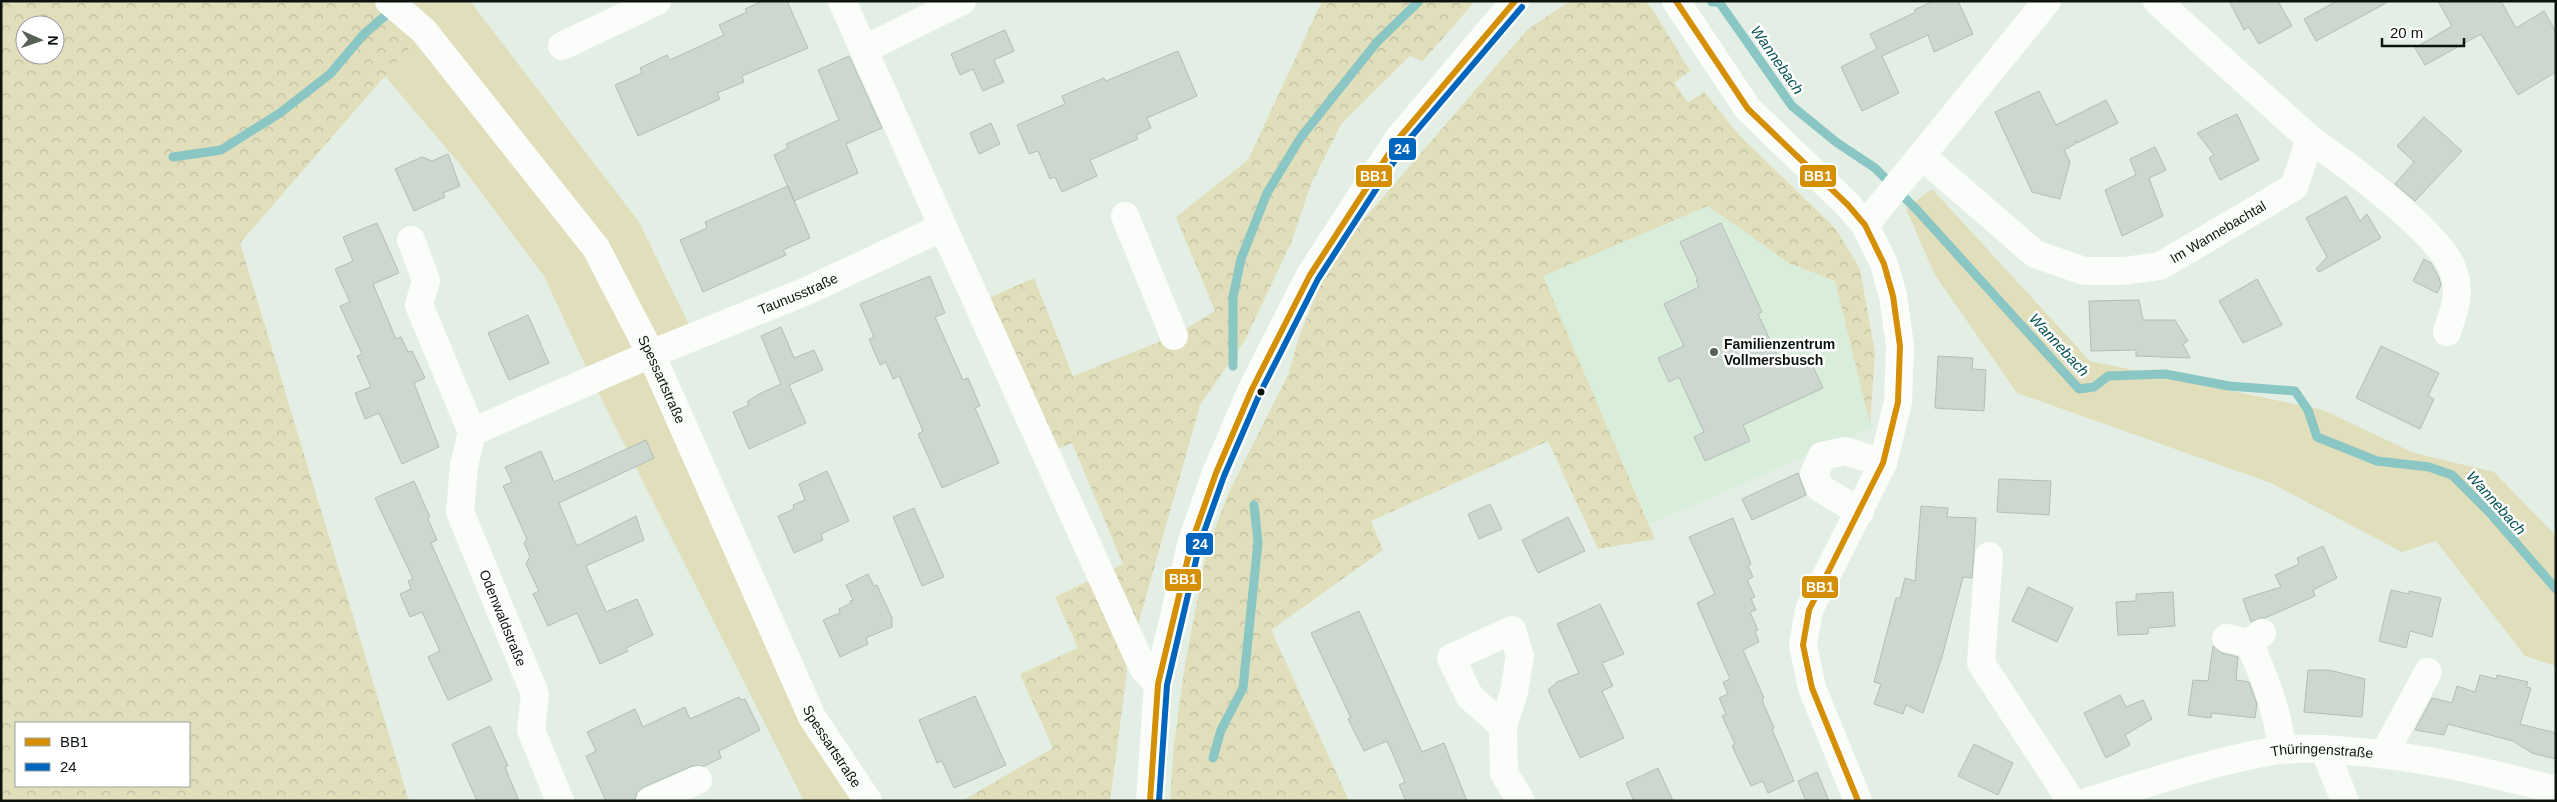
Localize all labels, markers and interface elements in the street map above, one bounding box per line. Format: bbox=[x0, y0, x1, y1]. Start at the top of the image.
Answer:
north arrow bbox=[15, 15, 65, 65]
scale bar bbox=[2382, 15, 2464, 47]
water label: Wannebach bbox=[1748, 22, 1807, 97]
text: 20 m bbox=[2390, 24, 2423, 41]
text: N bbox=[45, 35, 61, 46]
line badge: 24 bbox=[1388, 137, 1417, 161]
text: 24 bbox=[1394, 141, 1410, 157]
line badge: BB1 bbox=[1355, 164, 1393, 188]
line badge: BB1 bbox=[1799, 164, 1837, 188]
text: BB1 bbox=[1360, 168, 1388, 184]
text: BB1 bbox=[1804, 168, 1832, 184]
street label: Im Wannebachtal bbox=[2167, 197, 2269, 266]
street label: Taunusstraße bbox=[756, 270, 841, 318]
water label: Wannebach bbox=[2026, 310, 2093, 380]
street label: Spessartstraße bbox=[635, 333, 689, 426]
place label: Familienzentrum Vollmersbusch bbox=[1724, 336, 1835, 368]
marker: Familienzentrum Vollmersbusch bbox=[1708, 346, 1720, 358]
unlabelled marker bbox=[1256, 387, 1266, 397]
water label: Wannebach bbox=[2463, 467, 2529, 538]
line badge: 24 bbox=[1185, 532, 1214, 556]
text: 24 bbox=[1192, 536, 1208, 552]
street label: Odenwaldstraße bbox=[476, 567, 530, 669]
line badge: BB1 bbox=[1164, 568, 1202, 592]
text: BB1 bbox=[1169, 571, 1197, 587]
line badge: BB1 bbox=[1801, 575, 1839, 599]
text: BB1 bbox=[1806, 579, 1834, 595]
street label: Spessartstraße bbox=[800, 703, 865, 791]
legend bbox=[15, 722, 190, 787]
text: BB1 bbox=[60, 733, 88, 750]
street label: Thüringenstraße bbox=[2269, 740, 2374, 761]
text: 24 bbox=[60, 758, 77, 775]

